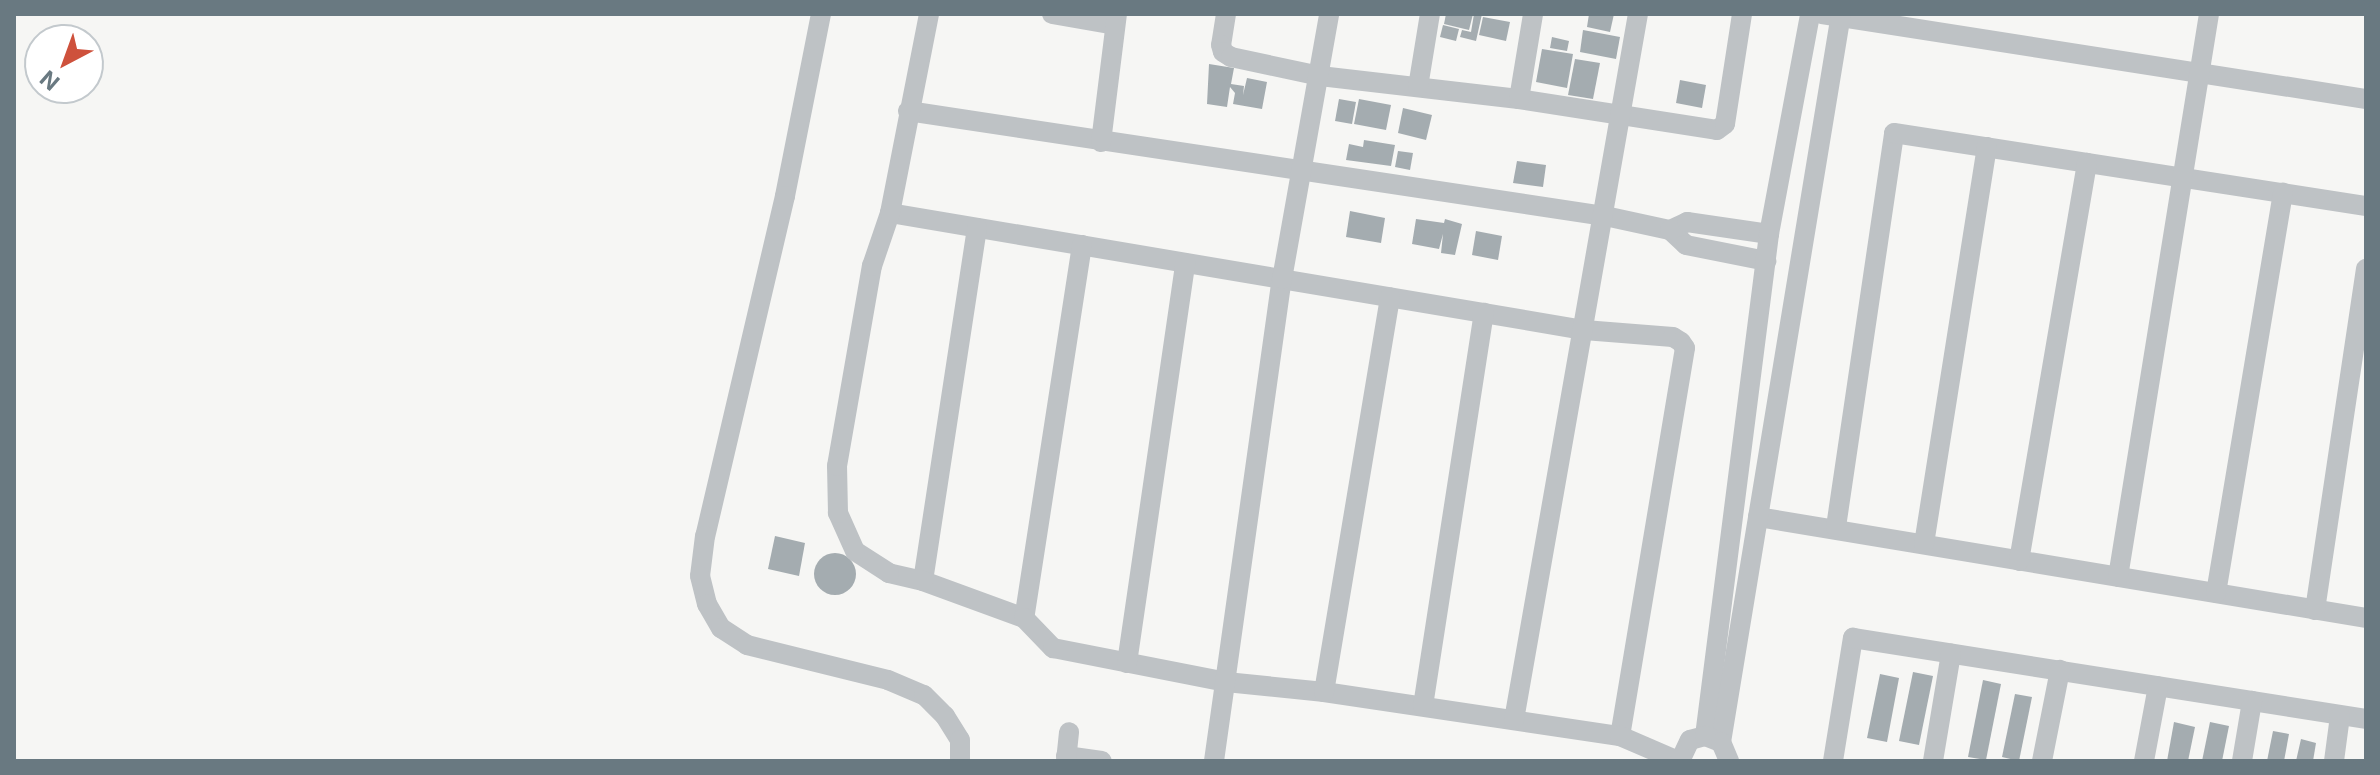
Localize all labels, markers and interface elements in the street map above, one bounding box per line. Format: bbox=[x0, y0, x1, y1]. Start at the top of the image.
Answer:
north arrow bbox=[24, 24, 104, 104]
text: N bbox=[35, 65, 64, 96]

